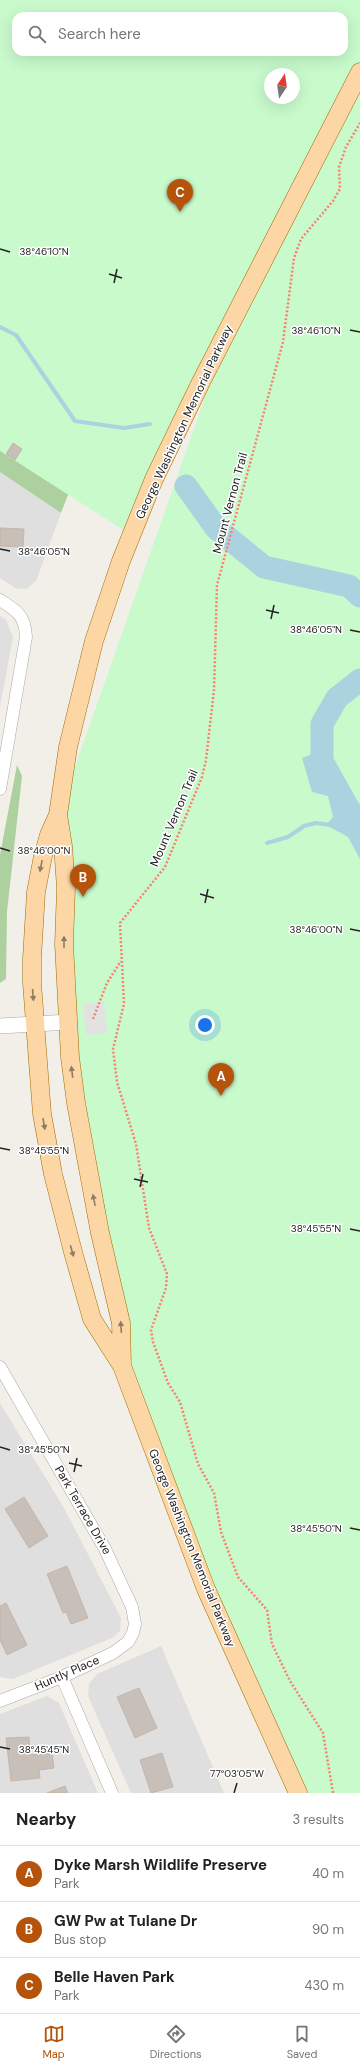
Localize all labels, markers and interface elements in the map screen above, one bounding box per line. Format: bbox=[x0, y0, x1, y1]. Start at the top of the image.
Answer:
search box bbox=[12, 12, 348, 56]
icon: search bbox=[26, 23, 48, 45]
text: Search here bbox=[58, 24, 141, 44]
north arrow bbox=[264, 68, 300, 104]
pin: C bbox=[167, 179, 193, 212]
text: 38°46'10"N bbox=[19, 245, 69, 258]
street label: George Washington Memorial Parkway bbox=[132, 322, 236, 522]
text: 38°46'10"N bbox=[291, 324, 341, 337]
street label: Mount Vernon Trail bbox=[209, 451, 251, 555]
text: 38°46'05"N bbox=[18, 545, 70, 558]
text: 38°46'05"N bbox=[290, 623, 342, 636]
street label: Mount Vernon Trail bbox=[146, 767, 202, 869]
text: 38°46'00"N bbox=[18, 844, 71, 857]
one-way arrow bbox=[38, 859, 44, 872]
pin: B bbox=[70, 864, 96, 897]
text: 38°46'00"N bbox=[290, 923, 343, 936]
one-way arrow bbox=[61, 935, 67, 948]
one-way arrow bbox=[29, 989, 36, 1001]
your location bbox=[195, 1015, 215, 1035]
pin: A bbox=[208, 1063, 234, 1096]
one-way arrow bbox=[69, 1066, 75, 1078]
one-way arrow bbox=[41, 1118, 47, 1130]
text: 38°45'55"N bbox=[19, 1144, 69, 1157]
one-way arrow bbox=[91, 1194, 97, 1206]
text: 38°45'55"N bbox=[291, 1222, 341, 1235]
one-way arrow bbox=[70, 1245, 76, 1257]
one-way arrow bbox=[117, 1321, 124, 1333]
text: 38°45'50"N bbox=[18, 1443, 70, 1456]
street label: George Washington Memorial Parkway bbox=[145, 1446, 239, 1650]
street label: Park Terrace Drive bbox=[51, 1463, 115, 1557]
text: 38°45'50"N bbox=[290, 1522, 342, 1535]
street label: Huntly Place bbox=[32, 1652, 102, 1694]
text: 38°45'45"N bbox=[19, 1743, 69, 1756]
text: 77°03'05"W bbox=[210, 1767, 264, 1780]
text: Nearby bbox=[16, 1808, 76, 1830]
text: 3 results bbox=[292, 1811, 344, 1828]
text: Dyke Marsh Wildlife Preserve bbox=[54, 1855, 267, 1875]
text: A bbox=[24, 1865, 34, 1882]
text: 40 m bbox=[312, 1865, 344, 1882]
text: Park bbox=[54, 1875, 80, 1892]
text: GW Pw at Tulane Dr bbox=[54, 1911, 197, 1931]
text: B bbox=[25, 1921, 33, 1938]
text: 90 m bbox=[312, 1921, 344, 1938]
text: Bus stop bbox=[54, 1931, 106, 1948]
text: Belle Haven Park bbox=[54, 1967, 175, 1987]
text: C bbox=[24, 1977, 34, 1994]
text: 430 m bbox=[304, 1977, 344, 1994]
text: Park bbox=[54, 1987, 80, 2004]
tab: Map bbox=[43, 2023, 65, 2061]
tab: Directions bbox=[150, 2023, 202, 2061]
tab: Saved bbox=[287, 2023, 317, 2061]

